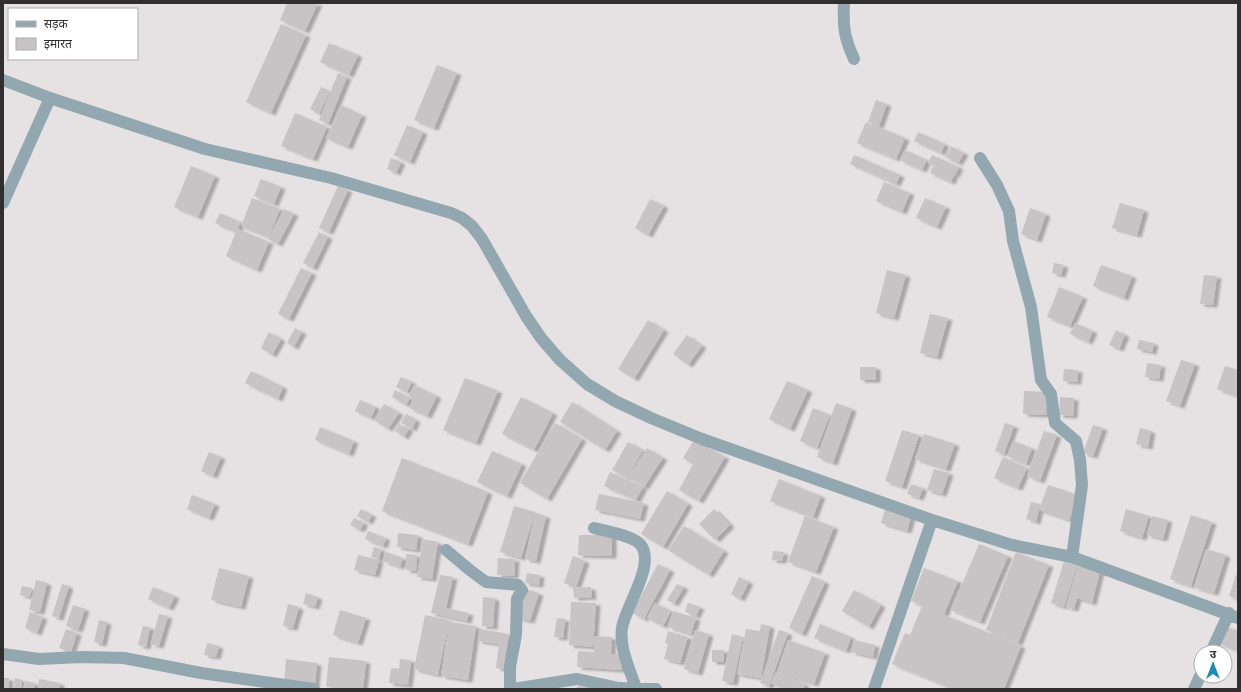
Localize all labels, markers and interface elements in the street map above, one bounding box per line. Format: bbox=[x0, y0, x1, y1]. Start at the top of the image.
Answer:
legend bbox=[8, 8, 138, 60]
text: सड़क bbox=[44, 15, 69, 32]
text: इमारत bbox=[44, 35, 73, 52]
north arrow bbox=[1193, 644, 1233, 684]
text: उ bbox=[1210, 646, 1217, 661]

